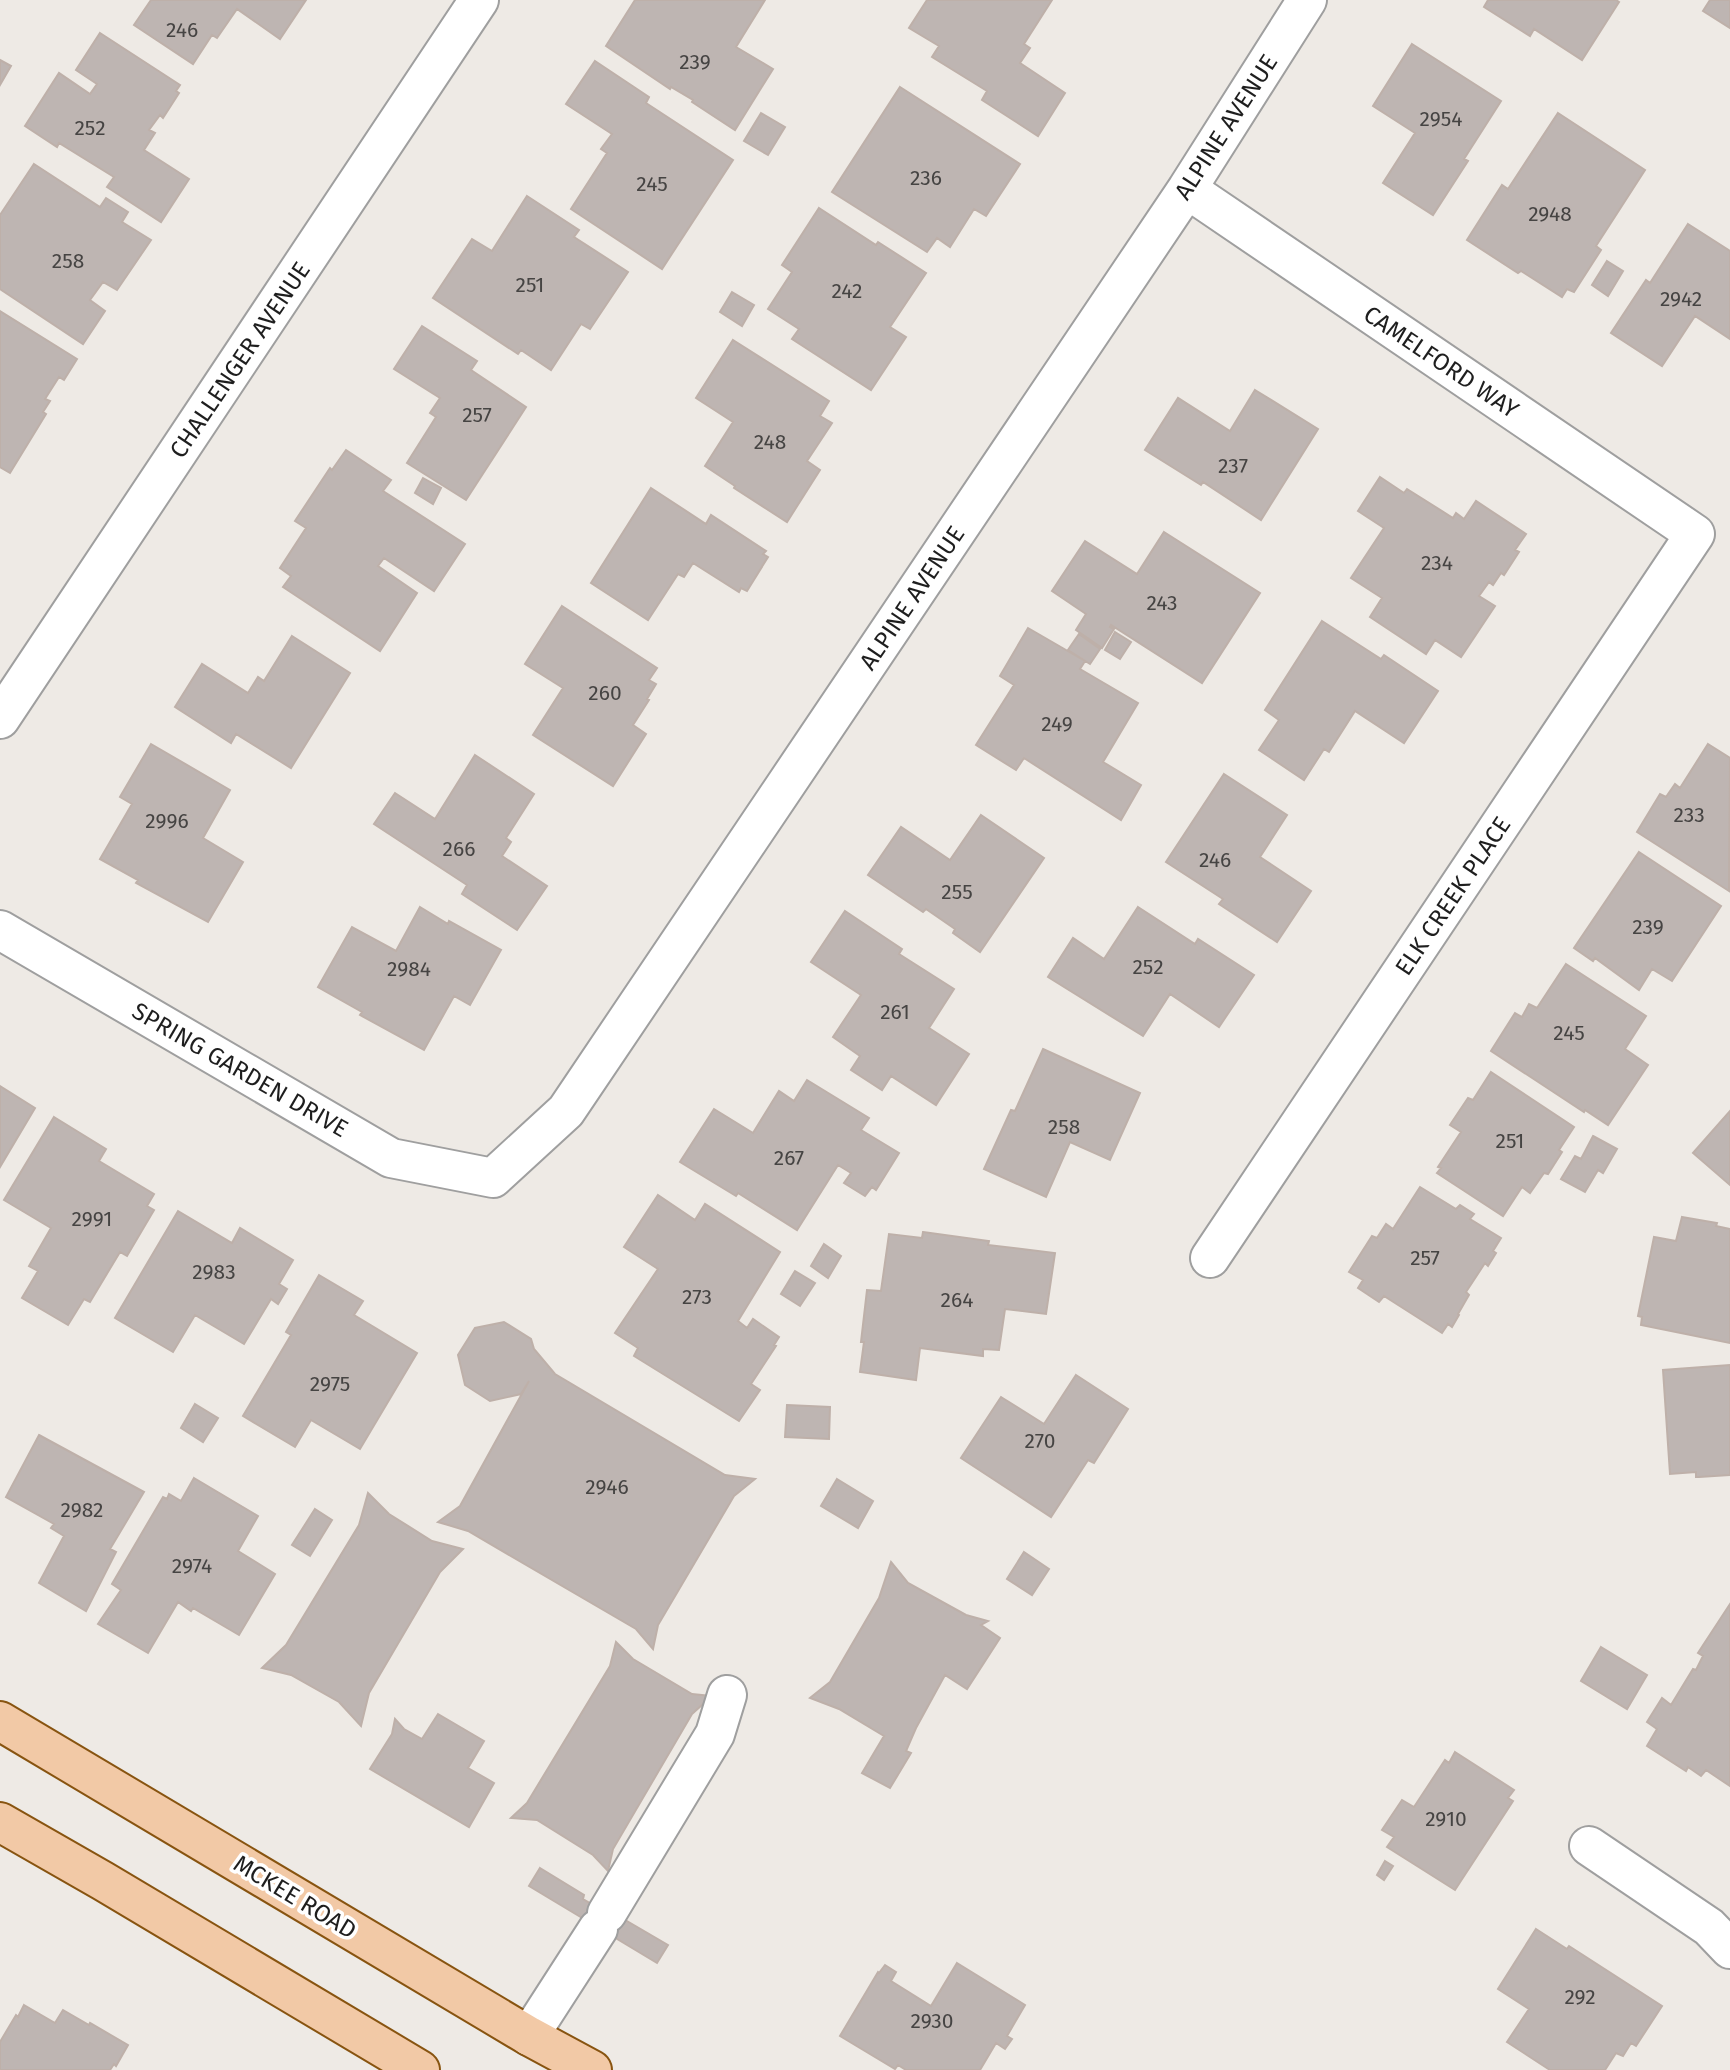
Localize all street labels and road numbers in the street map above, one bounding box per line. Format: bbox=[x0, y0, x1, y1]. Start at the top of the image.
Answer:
street label: ALPINE AVENUE bbox=[1169, 49, 1283, 205]
street label: CHALLENGER AVENUE bbox=[164, 257, 316, 463]
street label: CAMELFORD WAY bbox=[1358, 300, 1524, 425]
street label: ALPINE AVENUE bbox=[854, 521, 970, 675]
street label: ELK CREEK PLACE bbox=[1390, 811, 1516, 981]
street label: SPRING GARDEN DRIVE bbox=[127, 997, 353, 1143]
street label: MCKEE ROAD bbox=[229, 1849, 361, 1945]

